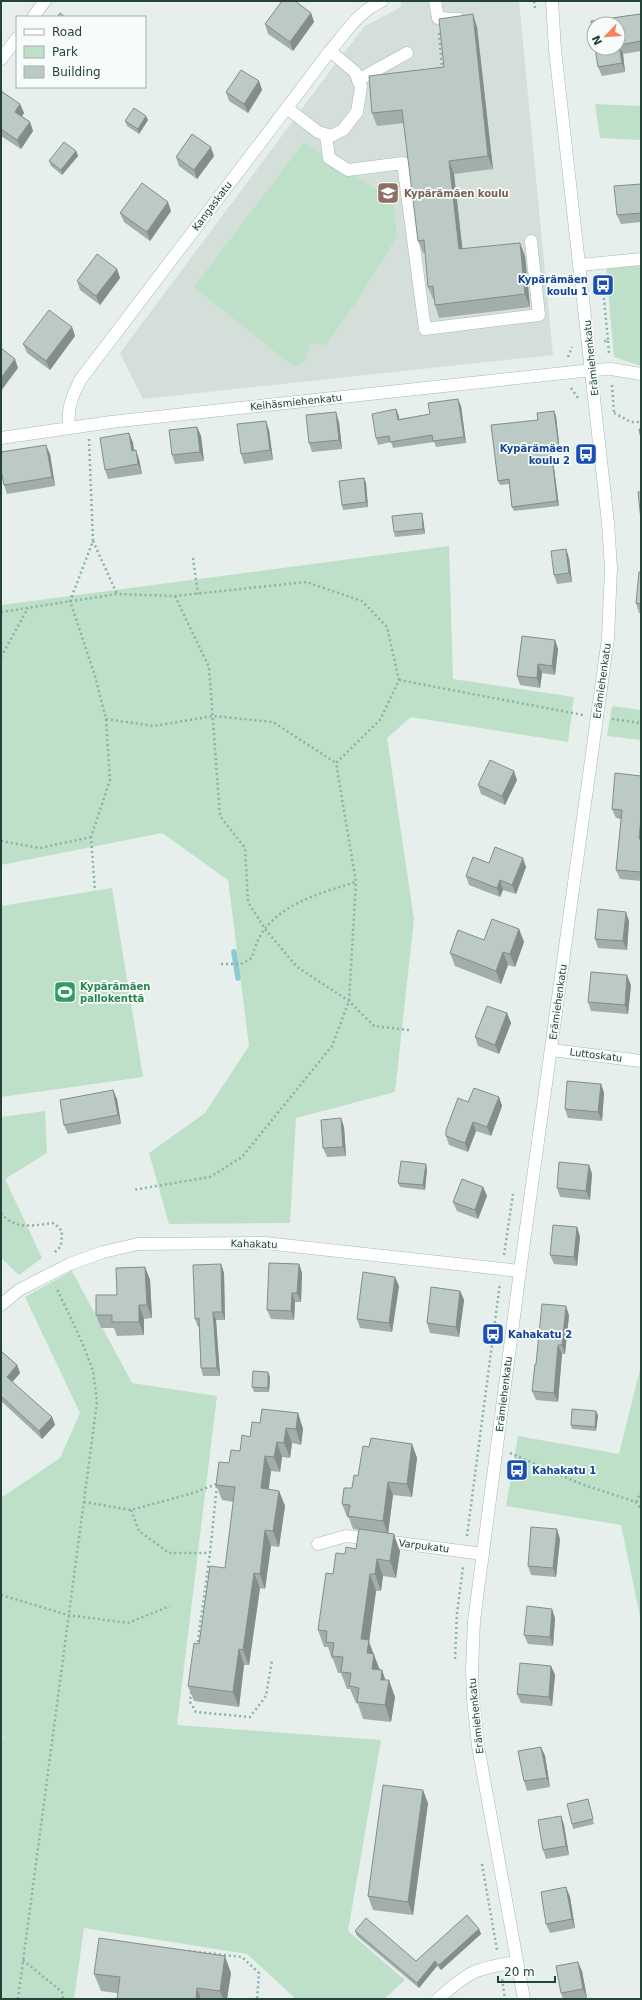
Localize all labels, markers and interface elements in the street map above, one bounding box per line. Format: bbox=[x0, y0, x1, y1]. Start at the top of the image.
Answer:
legend bbox=[16, 16, 146, 88]
north arrow bbox=[586, 16, 626, 56]
text: Road bbox=[52, 25, 82, 39]
text: N bbox=[590, 33, 605, 47]
text: Park bbox=[52, 45, 78, 59]
text: Building bbox=[52, 65, 101, 79]
street label: Kangaskatu bbox=[190, 179, 234, 233]
school or university icon: Kypärämäen koulu bbox=[375, 180, 401, 206]
place label: Kypärämäen koulu bbox=[404, 188, 509, 199]
bus stop icon: Kypärämäen koulu 1 bbox=[590, 272, 616, 298]
place label: Kypärämäen koulu 1 bbox=[518, 274, 588, 297]
street label: Erämiehenkatu bbox=[582, 320, 600, 396]
street label: Keihäsmiehenkatu bbox=[250, 392, 342, 412]
bus stop icon: Kypärämäen koulu 2 bbox=[573, 441, 599, 467]
place label: Kypärämäen koulu 2 bbox=[500, 443, 570, 466]
street label: Erämiehenkatu bbox=[591, 643, 613, 719]
street label: Erämiehenkatu bbox=[547, 964, 569, 1040]
sports icon: Kypärämäen pallokenttä bbox=[52, 979, 78, 1005]
place label: Kypärämäen pallokenttä bbox=[80, 981, 150, 1004]
street label: Luttoskatu bbox=[569, 1046, 623, 1064]
street label: Kahakatu bbox=[230, 1238, 278, 1250]
bus stop icon: Kahakatu 2 bbox=[480, 1321, 506, 1347]
place label: Kahakatu 2 bbox=[508, 1329, 572, 1340]
street label: Erämiehenkatu bbox=[494, 1356, 514, 1432]
bus stop icon: Kahakatu 1 bbox=[504, 1457, 530, 1483]
place label: Kahakatu 1 bbox=[532, 1465, 596, 1476]
street label: Varpukatu bbox=[398, 1537, 450, 1555]
street label: Erämiehenkatu bbox=[467, 1678, 485, 1754]
scale bar bbox=[498, 1958, 555, 1984]
text: 20 m bbox=[504, 1965, 535, 1979]

